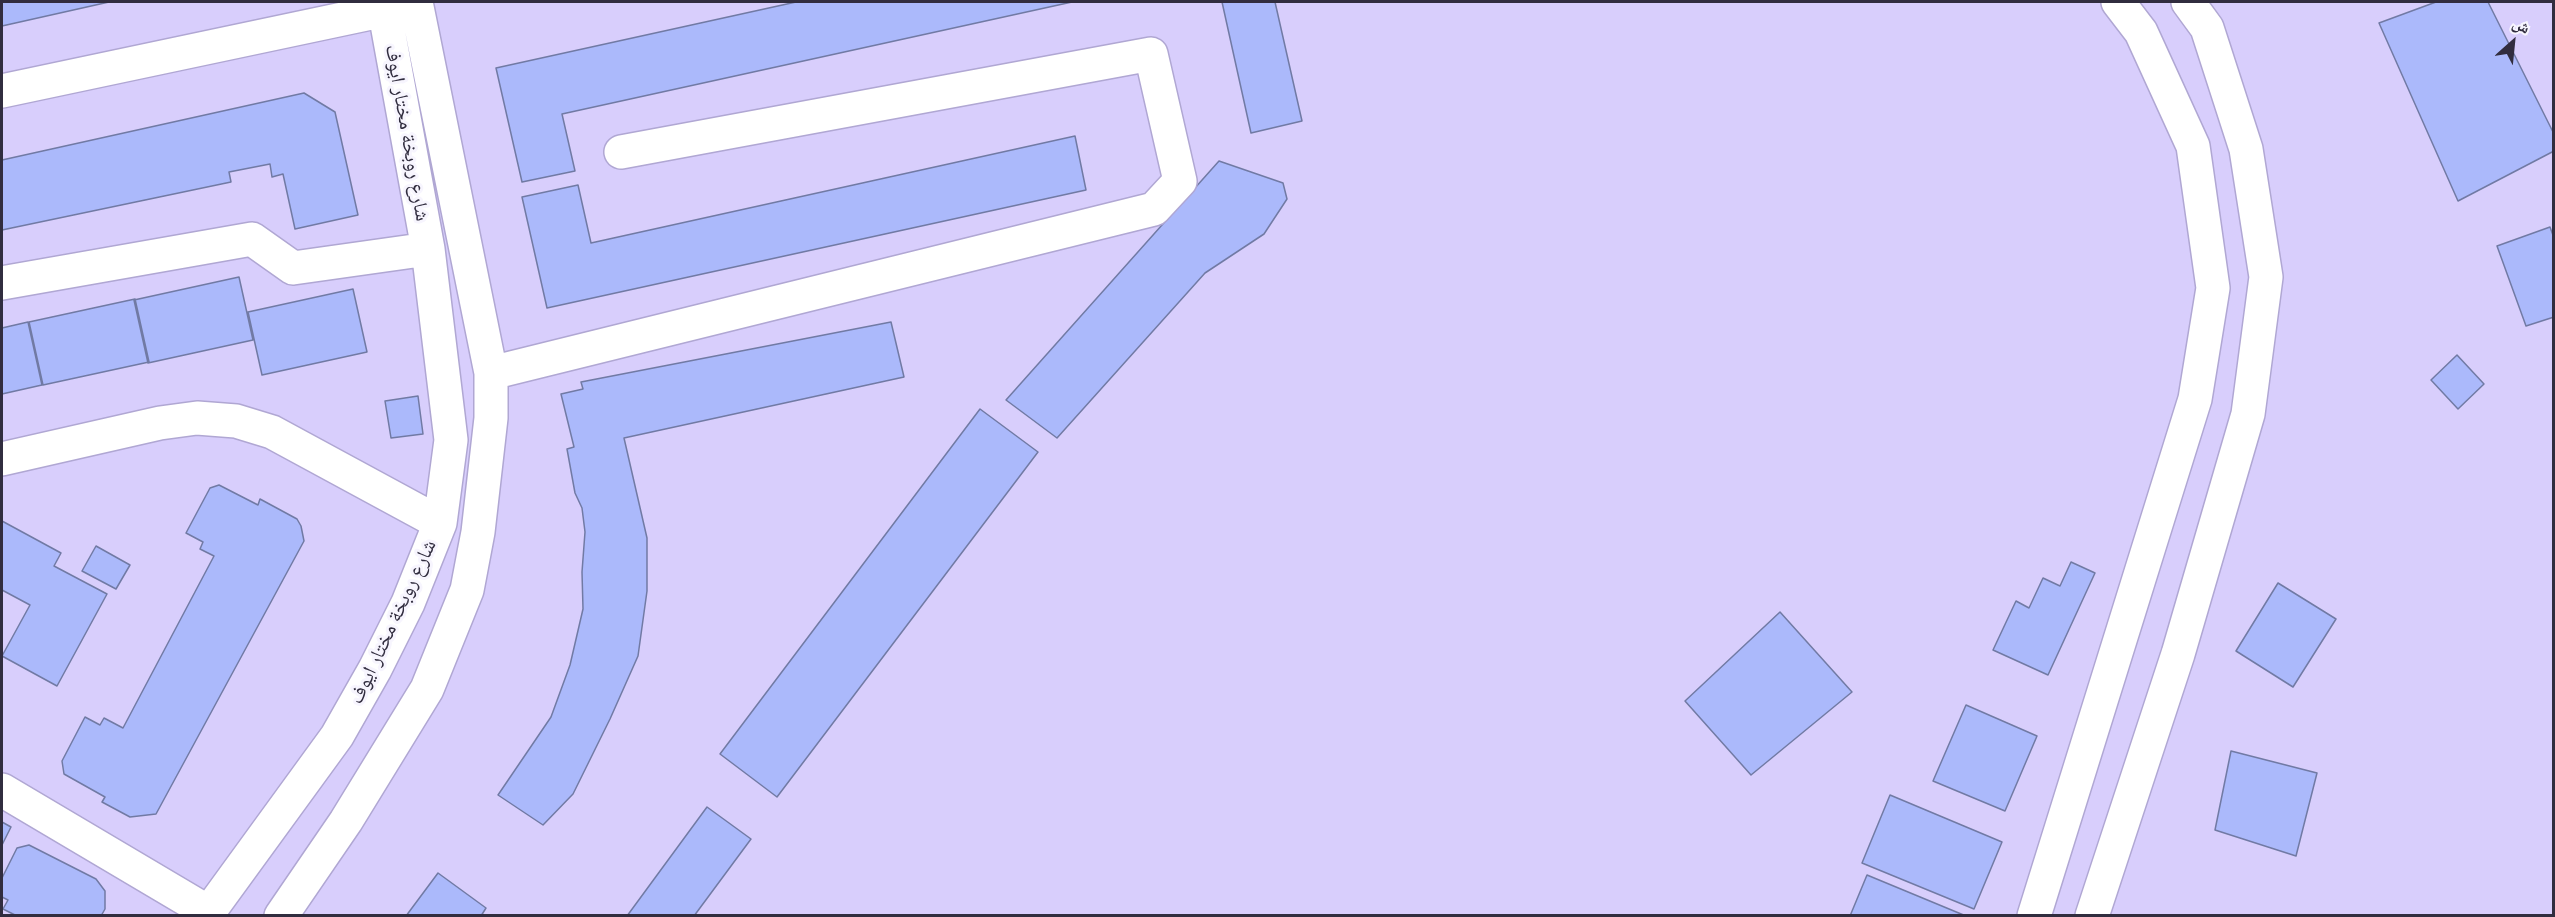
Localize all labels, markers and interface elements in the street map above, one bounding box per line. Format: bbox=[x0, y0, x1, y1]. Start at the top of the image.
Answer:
north arrow bbox=[2483, 12, 2543, 72]
text: ش bbox=[2510, 13, 2533, 38]
street label: شارع روبخة مختار ايوف bbox=[380, 43, 434, 223]
street label: شارع روبخة مختار ايوف bbox=[344, 536, 442, 708]

